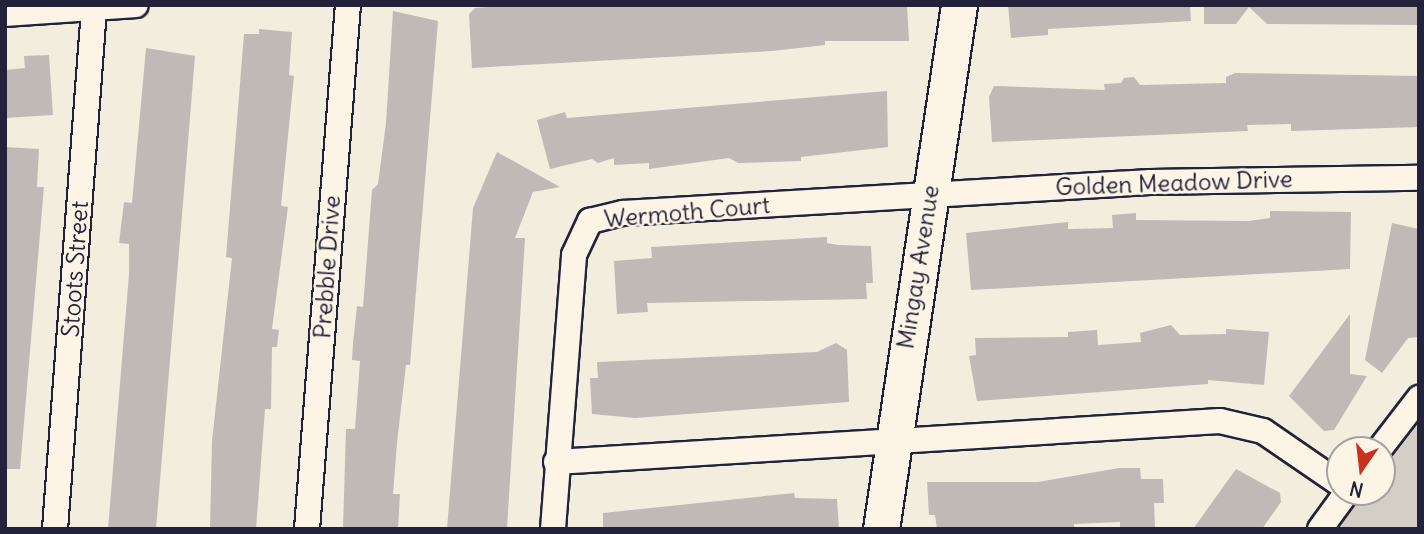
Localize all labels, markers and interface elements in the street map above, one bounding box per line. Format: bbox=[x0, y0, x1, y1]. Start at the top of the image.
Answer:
street label: Golden Meadow Drive bbox=[1055, 164, 1293, 202]
street label: Mingay Avenue bbox=[891, 183, 945, 351]
street label: Wermoth Court bbox=[603, 190, 771, 234]
street label: Prebble Drive bbox=[308, 194, 346, 340]
street label: Stoots Street bbox=[56, 200, 94, 338]
north arrow bbox=[1326, 436, 1396, 506]
text: N bbox=[1347, 476, 1366, 503]

